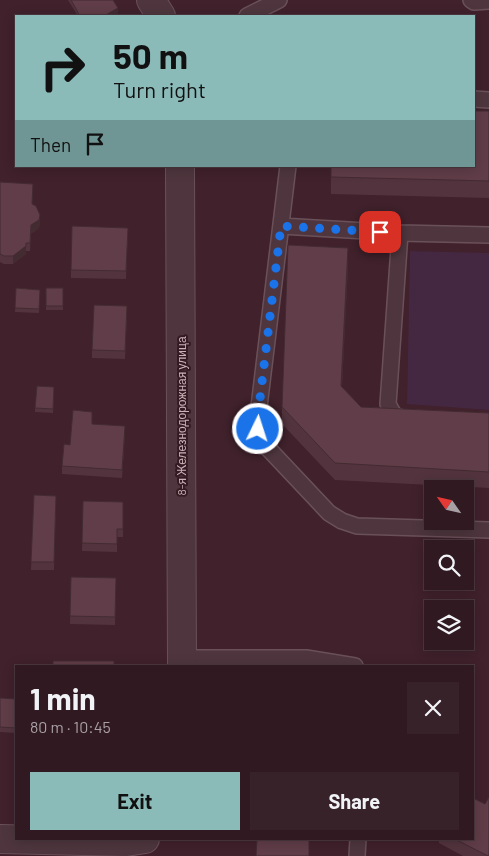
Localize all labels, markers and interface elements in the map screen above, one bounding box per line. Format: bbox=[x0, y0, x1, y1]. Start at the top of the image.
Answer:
text: 50 m bbox=[113, 34, 188, 76]
icon: right bbox=[30, 35, 95, 100]
text: Turn right bbox=[113, 76, 206, 102]
icon: arrive bbox=[81, 130, 109, 158]
text: Then bbox=[30, 133, 71, 156]
pin bbox=[359, 211, 401, 253]
icon: arrive bbox=[366, 218, 394, 246]
street label: 8-я Железнодорожная улица bbox=[174, 336, 189, 496]
position arrow bbox=[231, 402, 283, 454]
north arrow bbox=[424, 480, 474, 530]
map controls bbox=[424, 480, 474, 650]
button: search bbox=[424, 540, 474, 590]
button: layers bbox=[424, 600, 474, 650]
text: 1 min bbox=[30, 680, 96, 716]
button: close bbox=[407, 682, 459, 734]
text: 80 m · 10:45 bbox=[30, 717, 111, 736]
button: Exit bbox=[30, 772, 240, 830]
button: Share bbox=[250, 772, 459, 830]

